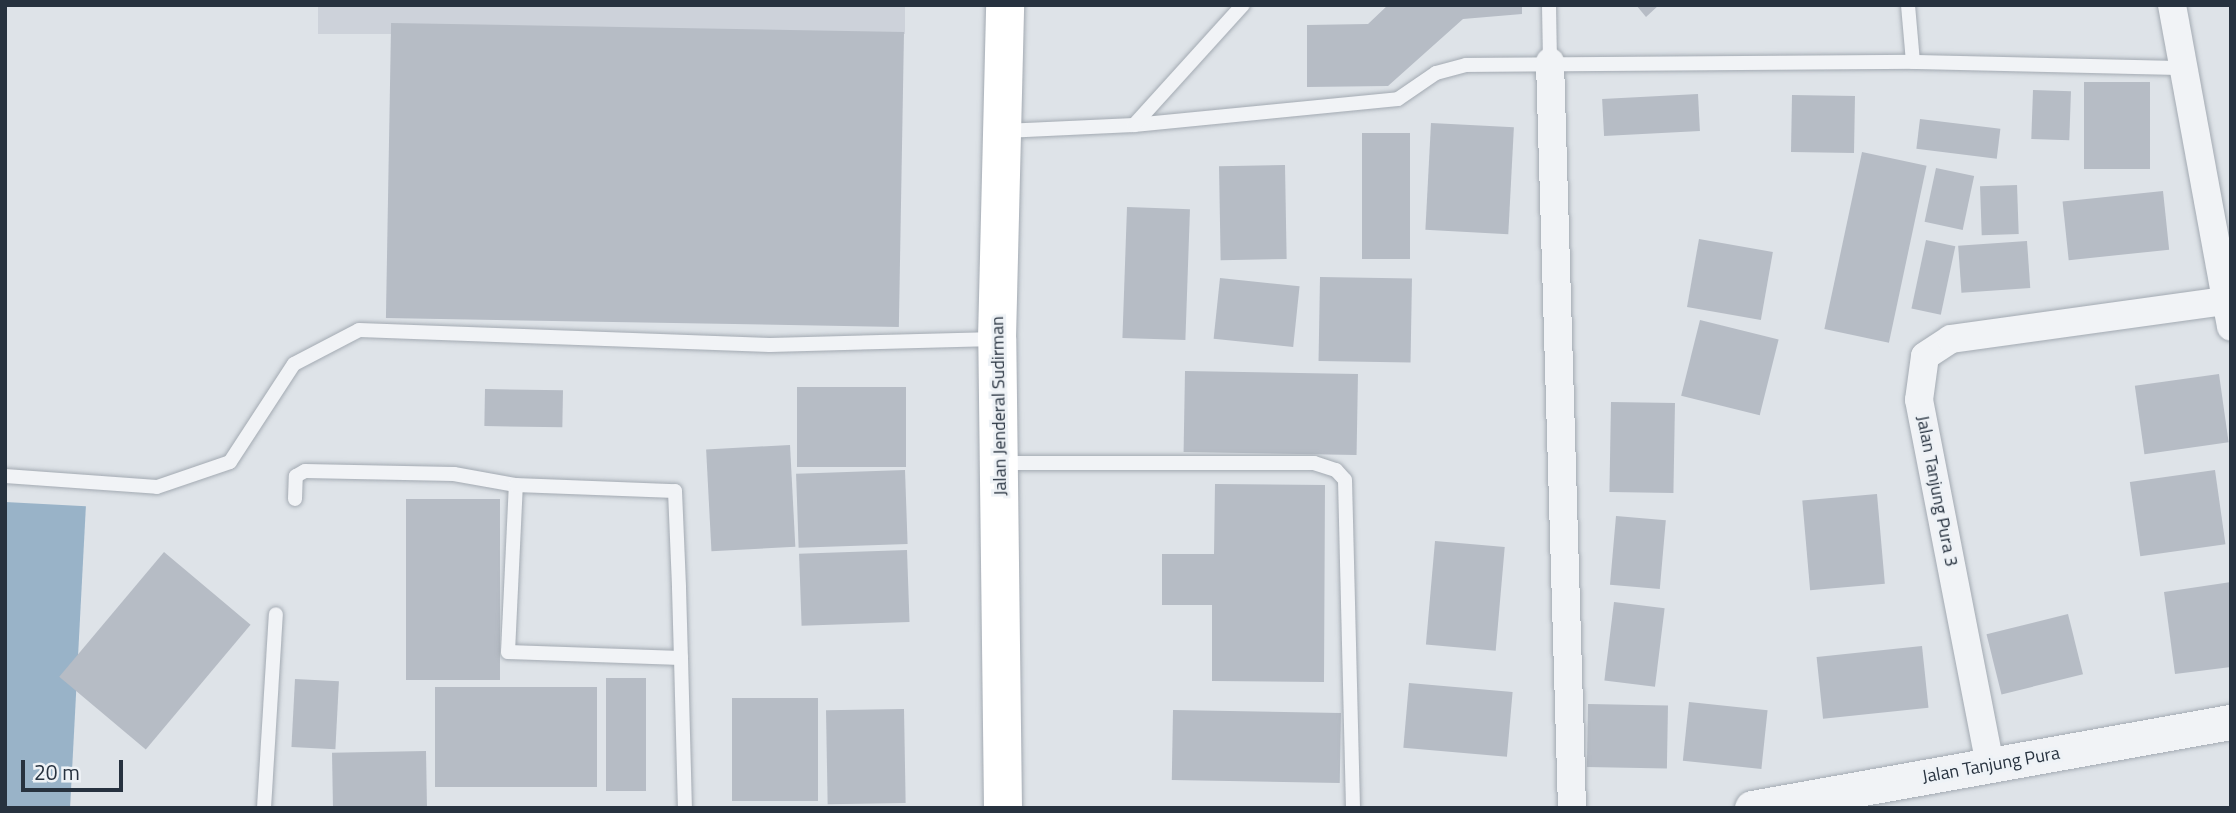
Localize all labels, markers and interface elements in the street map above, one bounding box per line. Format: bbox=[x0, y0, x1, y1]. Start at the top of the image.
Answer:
street label: Jalan Jenderal Sudirman bbox=[987, 316, 1011, 496]
street label: Jalan Tanjung Pura 3 bbox=[1912, 414, 1962, 568]
street label: Jalan Tanjung Pura bbox=[1920, 742, 2062, 788]
scale bar bbox=[24, 746, 126, 790]
text: 20 m bbox=[34, 756, 80, 788]

